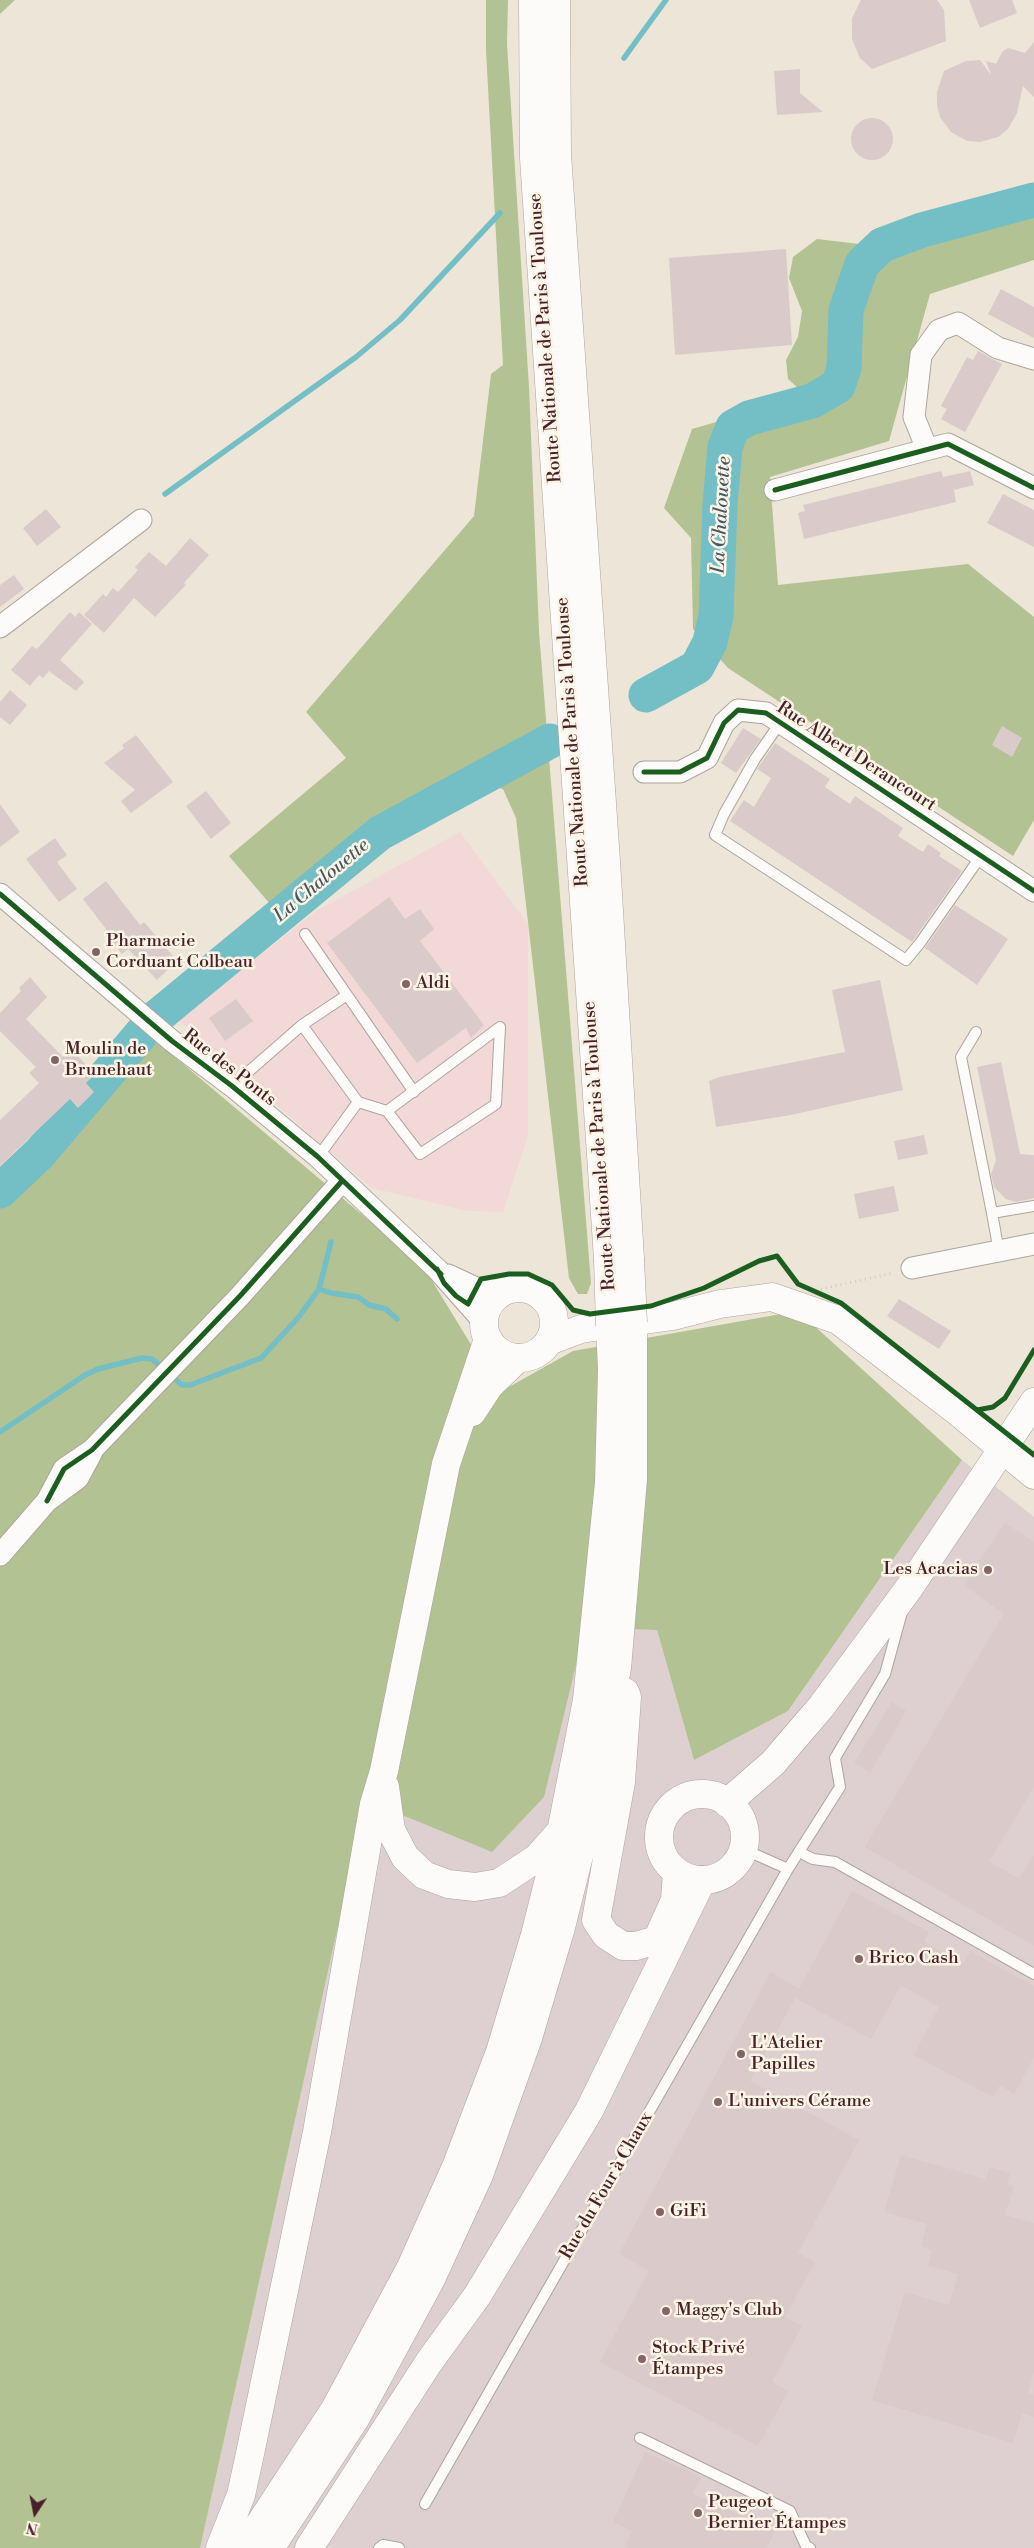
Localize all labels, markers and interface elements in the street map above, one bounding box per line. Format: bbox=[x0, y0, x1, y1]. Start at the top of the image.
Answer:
street label: Route Nationale de Paris à Toulouse bbox=[525, 192, 567, 484]
water label: La Chalouette bbox=[708, 456, 736, 574]
street label: Route Nationale de Paris à Toulouse bbox=[552, 596, 594, 888]
street label: Rue Albert Derancourt bbox=[772, 697, 940, 817]
water label: La Chalouette bbox=[270, 835, 374, 927]
place label: Pharmacie Corduant Colbeau bbox=[106, 931, 253, 974]
marker: Pharmacie Corduant Colbeau bbox=[90, 946, 102, 958]
place label: Aldi bbox=[416, 973, 450, 995]
marker: Aldi bbox=[400, 978, 412, 990]
street label: Route Nationale de Paris à Toulouse bbox=[579, 1000, 621, 1292]
street label: Rue des Ponts bbox=[178, 1025, 280, 1111]
place label: Moulin de Brunehaut bbox=[65, 1039, 152, 1082]
marker: Moulin de Brunehaut bbox=[49, 1054, 61, 1066]
place label: Les Acacias bbox=[883, 1559, 978, 1581]
marker: Les Acacias bbox=[982, 1564, 994, 1576]
place label: Brico Cash bbox=[869, 1948, 959, 1970]
marker: Brico Cash bbox=[853, 1953, 865, 1965]
place label: L'Atelier Papilles bbox=[751, 2033, 823, 2076]
marker: L'Atelier Papilles bbox=[735, 2048, 747, 2060]
place label: L'univers Cérame bbox=[728, 2091, 871, 2113]
marker: L'univers Cérame bbox=[712, 2096, 724, 2108]
street label: Rue du Four à Chaux bbox=[556, 2109, 658, 2263]
place label: GiFi bbox=[670, 2201, 707, 2223]
marker: GiFi bbox=[654, 2206, 666, 2218]
place label: Maggy's Club bbox=[676, 2300, 782, 2322]
marker: Maggy's Club bbox=[660, 2305, 672, 2317]
place label: Stock Privé Étampes bbox=[652, 2338, 745, 2380]
marker: Stock Privé Étampes bbox=[636, 2353, 648, 2365]
north arrow bbox=[10, 2488, 60, 2538]
place label: Peugeot Bernier Étampes bbox=[708, 2492, 846, 2534]
marker: Peugeot Bernier Étampes bbox=[692, 2507, 704, 2519]
text: N bbox=[25, 2518, 39, 2538]

